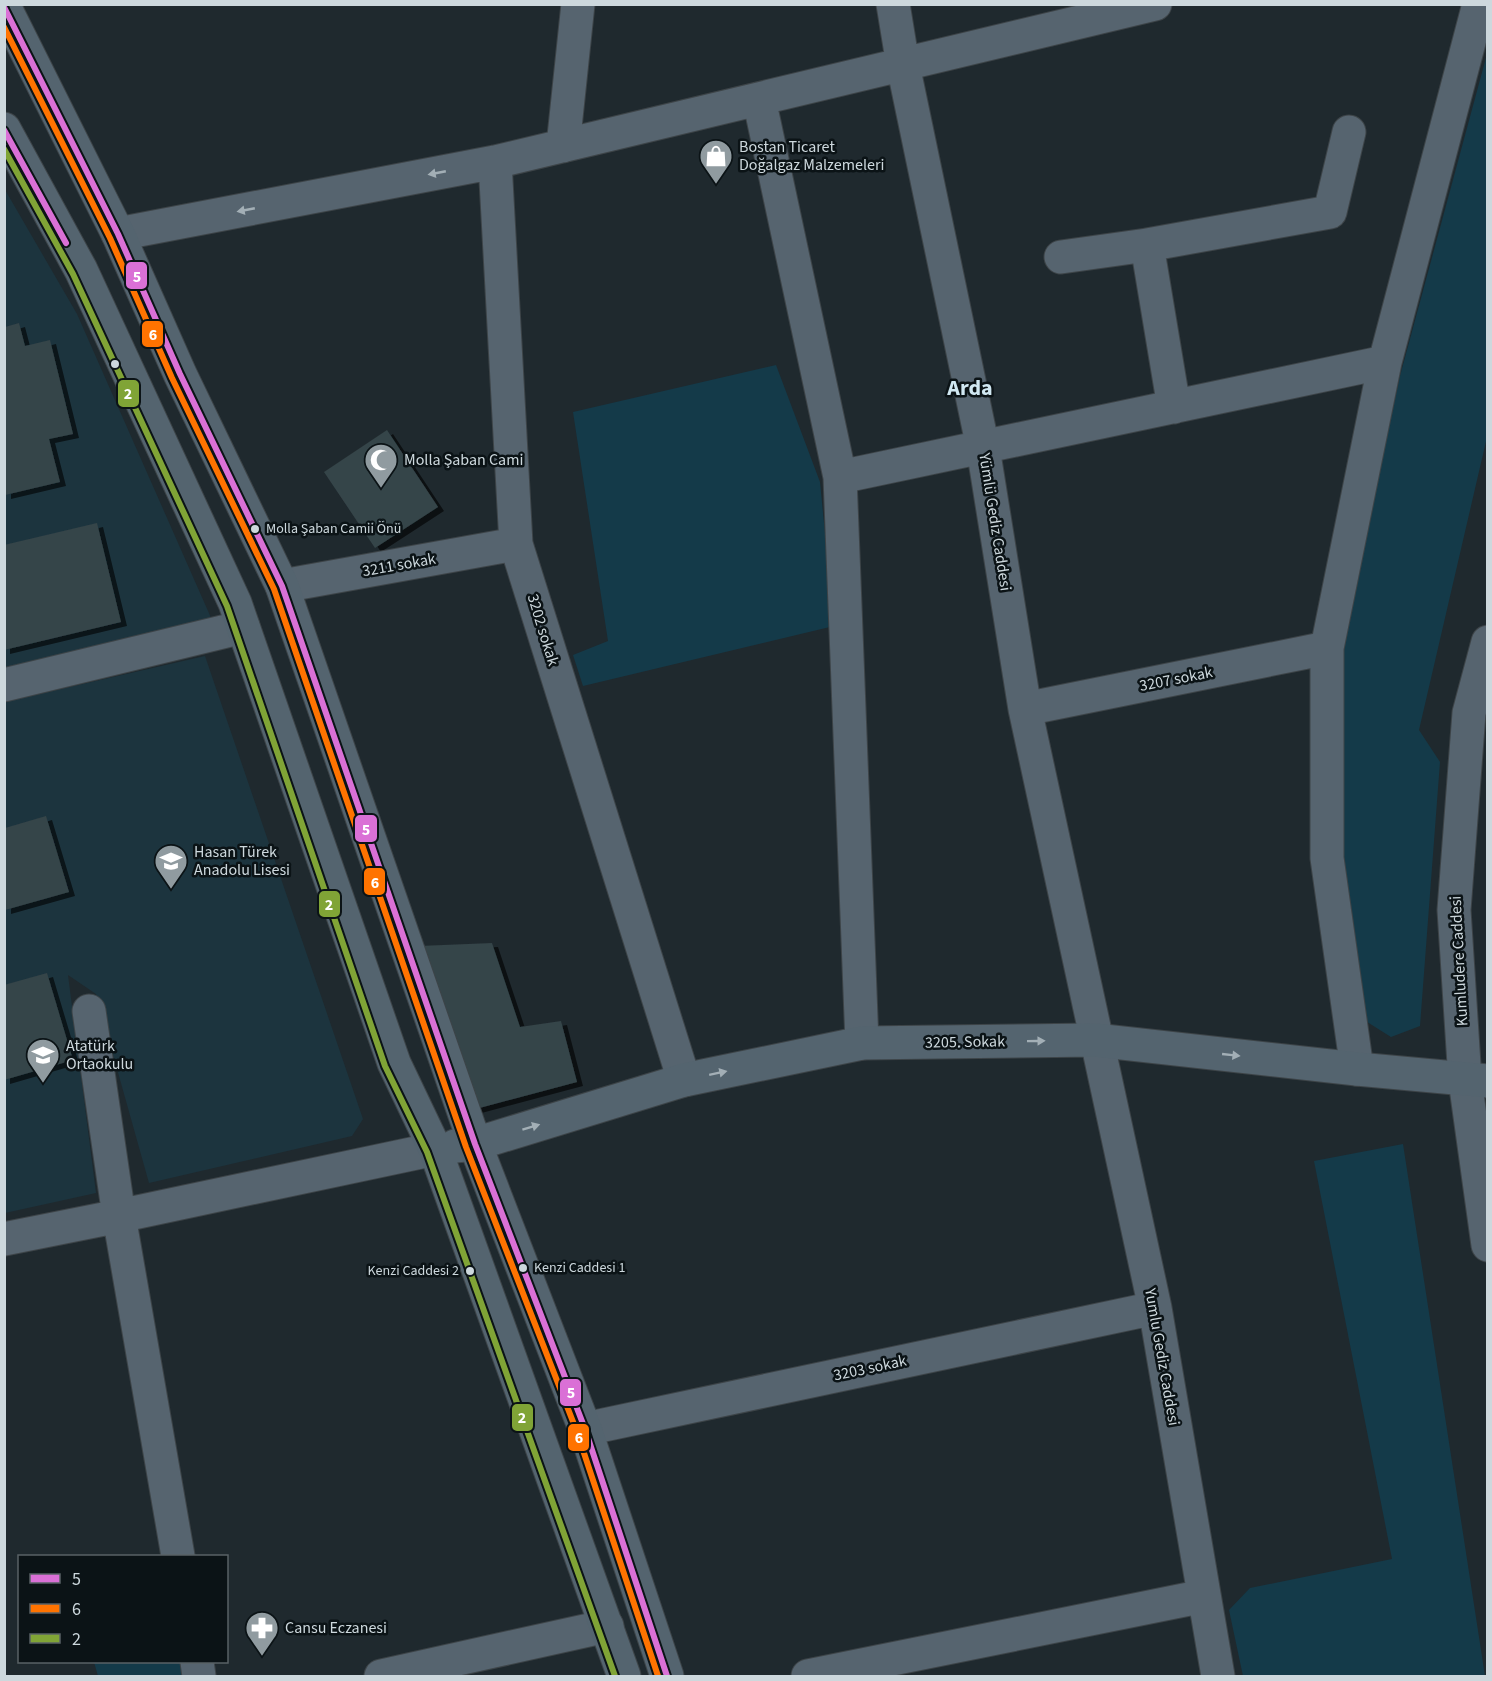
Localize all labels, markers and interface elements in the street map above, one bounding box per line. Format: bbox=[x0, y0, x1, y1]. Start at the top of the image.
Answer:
place label: Bostan Ticaret Doğalgaz Malzemeleri bbox=[739, 136, 884, 176]
shop icon: Bostan Ticaret Doğalgaz Malzemeleri bbox=[698, 138, 734, 185]
one-way arrow bbox=[428, 169, 447, 178]
one-way arrow bbox=[236, 205, 255, 214]
line badge: 5 bbox=[125, 261, 148, 290]
text: 5 bbox=[133, 266, 141, 288]
line badge: 6 bbox=[141, 320, 164, 348]
text: 6 bbox=[149, 324, 157, 346]
unlabelled marker bbox=[109, 358, 121, 370]
district label: Arda bbox=[946, 372, 993, 404]
line badge: 2 bbox=[117, 379, 140, 408]
text: 2 bbox=[124, 383, 132, 405]
mosque icon: Molla Şaban Cami bbox=[363, 442, 399, 489]
place label: Molla Şaban Cami bbox=[404, 449, 523, 471]
street label: Yümlü Gediz Caddesi bbox=[973, 451, 1017, 592]
place label: Molla Şaban Camii Önü bbox=[266, 519, 401, 539]
marker: Molla Şaban Camii Önü bbox=[249, 523, 261, 535]
street label: 3211 sokak bbox=[361, 548, 437, 582]
street label: 3202 sokak bbox=[522, 591, 564, 669]
street label: 3207 sokak bbox=[1138, 661, 1215, 697]
line badge: 5 bbox=[354, 814, 378, 843]
text: 5 bbox=[362, 819, 370, 841]
place label: Hasan Türek Anadolu Lisesi bbox=[194, 841, 290, 881]
school or university icon: Hasan Türek Anadolu Lisesi bbox=[153, 843, 189, 890]
line badge: 6 bbox=[363, 867, 386, 896]
text: 6 bbox=[371, 872, 379, 894]
line badge: 2 bbox=[318, 890, 341, 918]
text: 2 bbox=[325, 894, 333, 916]
street label: Kumludere Caddesi bbox=[1445, 895, 1473, 1027]
street label: 3205. Sokak bbox=[925, 1030, 1005, 1054]
place label: Atatürk Ortaokulu bbox=[66, 1035, 133, 1075]
one-way arrow bbox=[1027, 1036, 1046, 1045]
school or university icon: Atatürk Ortaokulu bbox=[25, 1037, 61, 1084]
one-way arrow bbox=[1221, 1050, 1240, 1060]
one-way arrow bbox=[709, 1068, 728, 1077]
one-way arrow bbox=[522, 1122, 540, 1131]
place label: Kenzi Caddesi 1 bbox=[534, 1258, 625, 1278]
place label: Kenzi Caddesi 2 bbox=[368, 1261, 459, 1281]
marker: Kenzi Caddesi 1 bbox=[517, 1262, 529, 1274]
marker: Kenzi Caddesi 2 bbox=[464, 1265, 476, 1277]
street label: Yumlu Gediz Caddesi bbox=[1139, 1286, 1185, 1427]
street label: 3203 sokak bbox=[831, 1350, 909, 1386]
line badge: 5 bbox=[559, 1378, 582, 1407]
text: 5 bbox=[567, 1382, 575, 1404]
line badge: 2 bbox=[511, 1403, 534, 1432]
text: 2 bbox=[518, 1407, 526, 1429]
line badge: 6 bbox=[567, 1423, 590, 1452]
text: 6 bbox=[575, 1427, 583, 1449]
legend bbox=[18, 1555, 228, 1663]
text: 5 bbox=[72, 1567, 81, 1592]
text: 6 bbox=[72, 1597, 81, 1622]
pharmacy icon: Cansu Eczanesi bbox=[244, 1610, 280, 1657]
place label: Cansu Eczanesi bbox=[285, 1617, 387, 1639]
text: 2 bbox=[72, 1627, 81, 1652]

